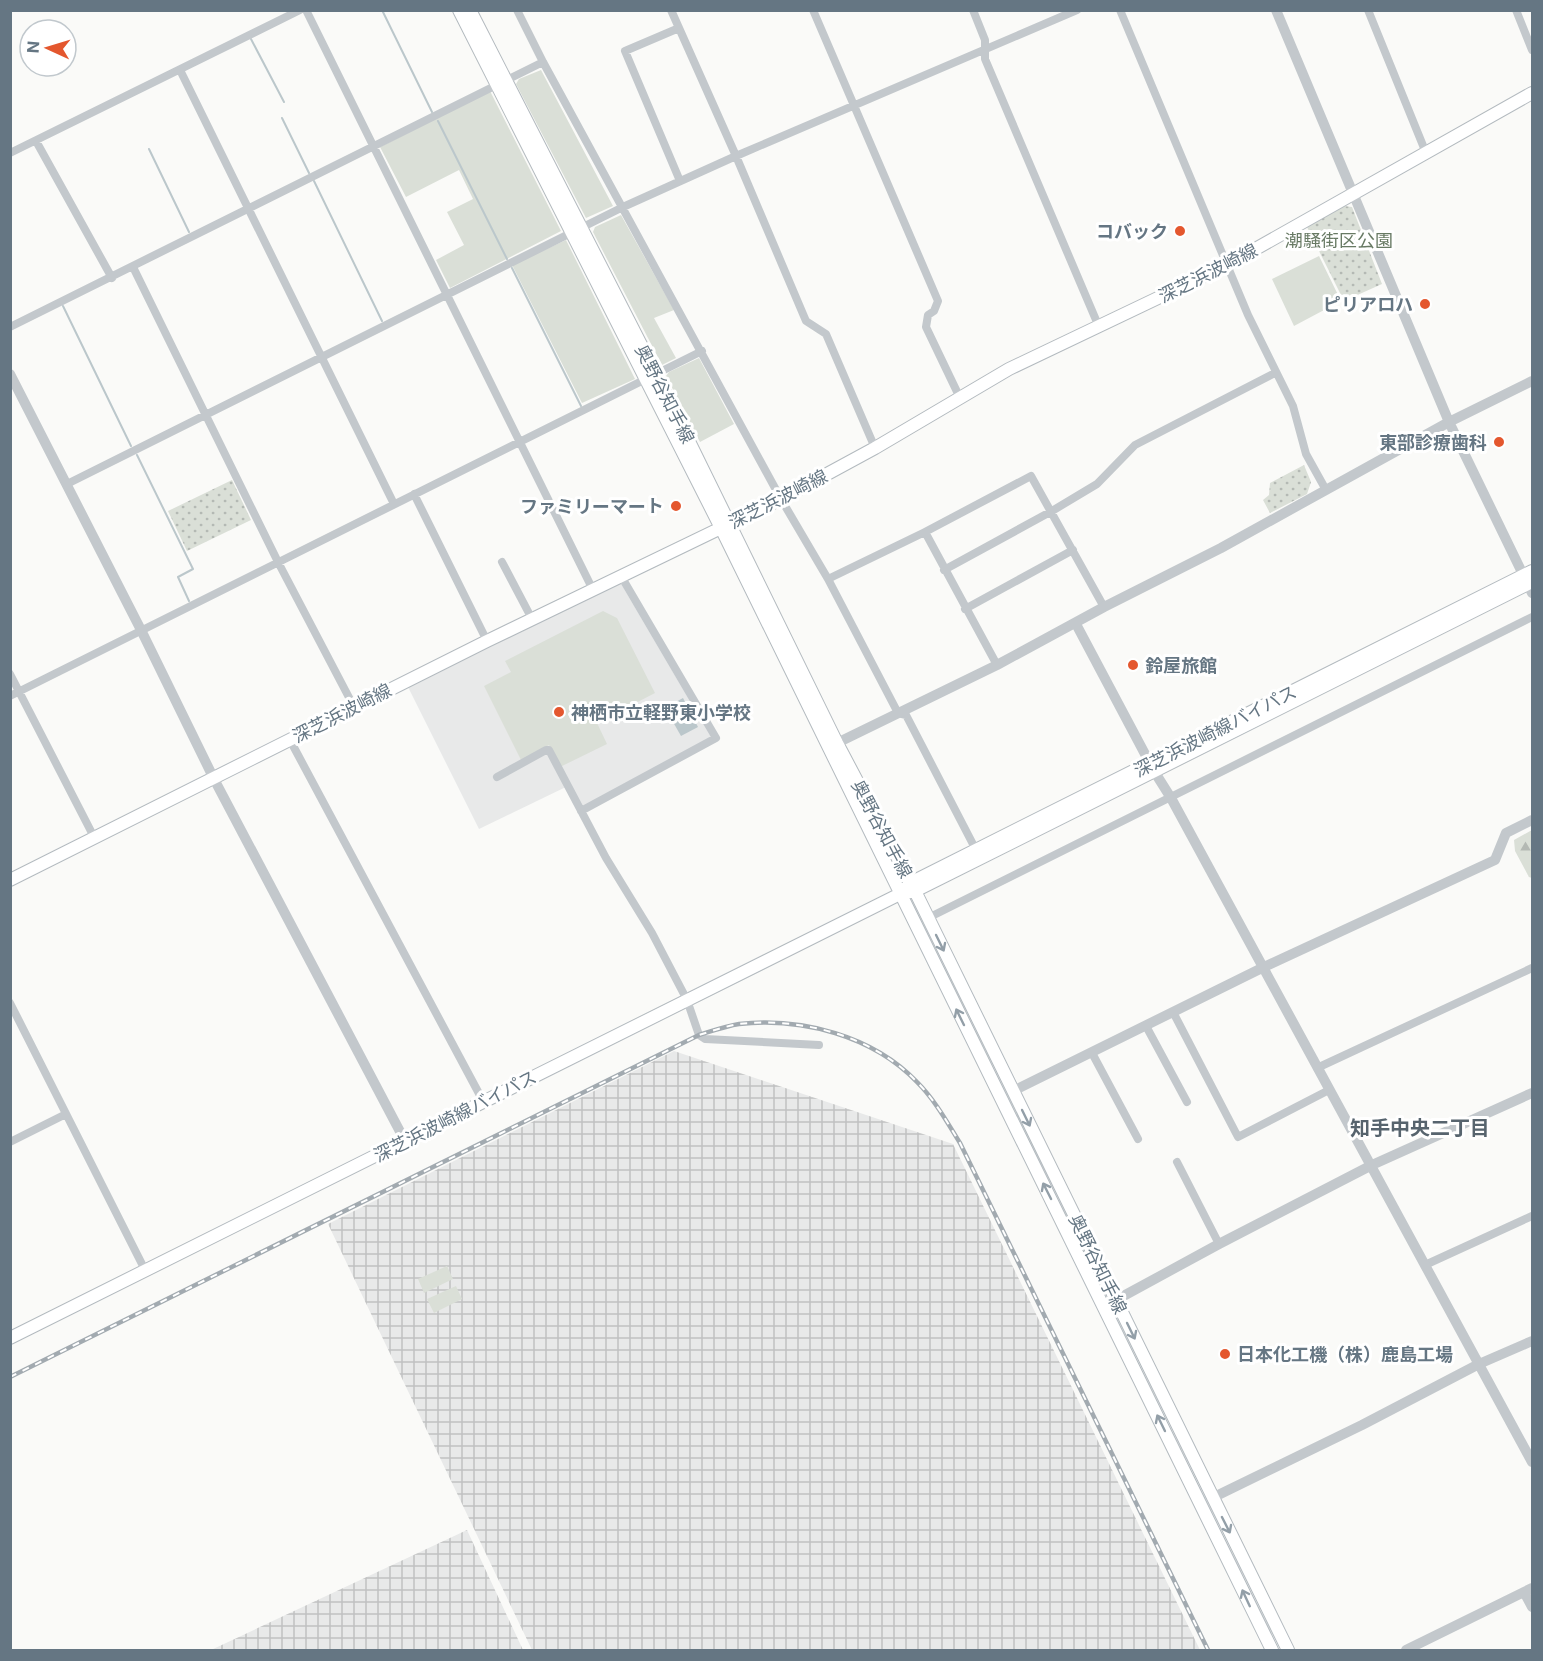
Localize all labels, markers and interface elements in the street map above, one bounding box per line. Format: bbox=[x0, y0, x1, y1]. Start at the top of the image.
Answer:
north arrow bbox=[18, 18, 78, 78]
text: N bbox=[23, 40, 43, 54]
place label: コバック bbox=[1096, 221, 1168, 242]
marker: コバック bbox=[1173, 224, 1187, 238]
park label: 潮騒街区公園 bbox=[1285, 230, 1393, 251]
street label: 深芝浜波崎線 bbox=[1155, 239, 1261, 307]
place label: ピリアロハ bbox=[1323, 294, 1413, 315]
marker: ピリアロハ bbox=[1418, 297, 1432, 311]
street label: 奥野谷知手線 bbox=[631, 341, 699, 447]
place label: 東部診療歯科 bbox=[1379, 432, 1487, 453]
marker: 東部診療歯科 bbox=[1492, 435, 1506, 449]
street label: 深芝浜波崎線 bbox=[725, 465, 831, 533]
place label: ファミリーマート bbox=[520, 496, 664, 517]
marker: ファミリーマート bbox=[669, 499, 683, 513]
place label: 鈴屋旅館 bbox=[1145, 655, 1217, 676]
marker: 鈴屋旅館 bbox=[1126, 658, 1140, 672]
street label: 深芝浜波崎線 bbox=[289, 679, 395, 747]
street label: 深芝浜波崎線バイパス bbox=[1130, 681, 1300, 781]
place label: 神栖市立軽野東小学校 bbox=[571, 702, 751, 723]
marker: 神栖市立軽野東小学校 bbox=[552, 705, 566, 719]
street label: 奥野谷知手線 bbox=[847, 776, 917, 882]
one-way arrow bbox=[935, 934, 947, 952]
one-way arrow bbox=[954, 1008, 965, 1026]
street label: 深芝浜波崎線バイパス bbox=[370, 1066, 540, 1166]
one-way arrow bbox=[1021, 1109, 1033, 1127]
district label: 知手中央二丁目 bbox=[1350, 1116, 1490, 1140]
one-way arrow bbox=[1041, 1183, 1052, 1201]
street label: 奥野谷知手線 bbox=[1065, 1211, 1131, 1317]
one-way arrow bbox=[1125, 1322, 1137, 1340]
place label: 日本化工機（株）鹿島工場 bbox=[1237, 1344, 1453, 1365]
marker: 日本化工機（株）鹿島工場 bbox=[1218, 1347, 1232, 1361]
one-way arrow bbox=[1155, 1414, 1166, 1432]
one-way arrow bbox=[1220, 1516, 1232, 1534]
one-way arrow bbox=[1239, 1590, 1251, 1608]

